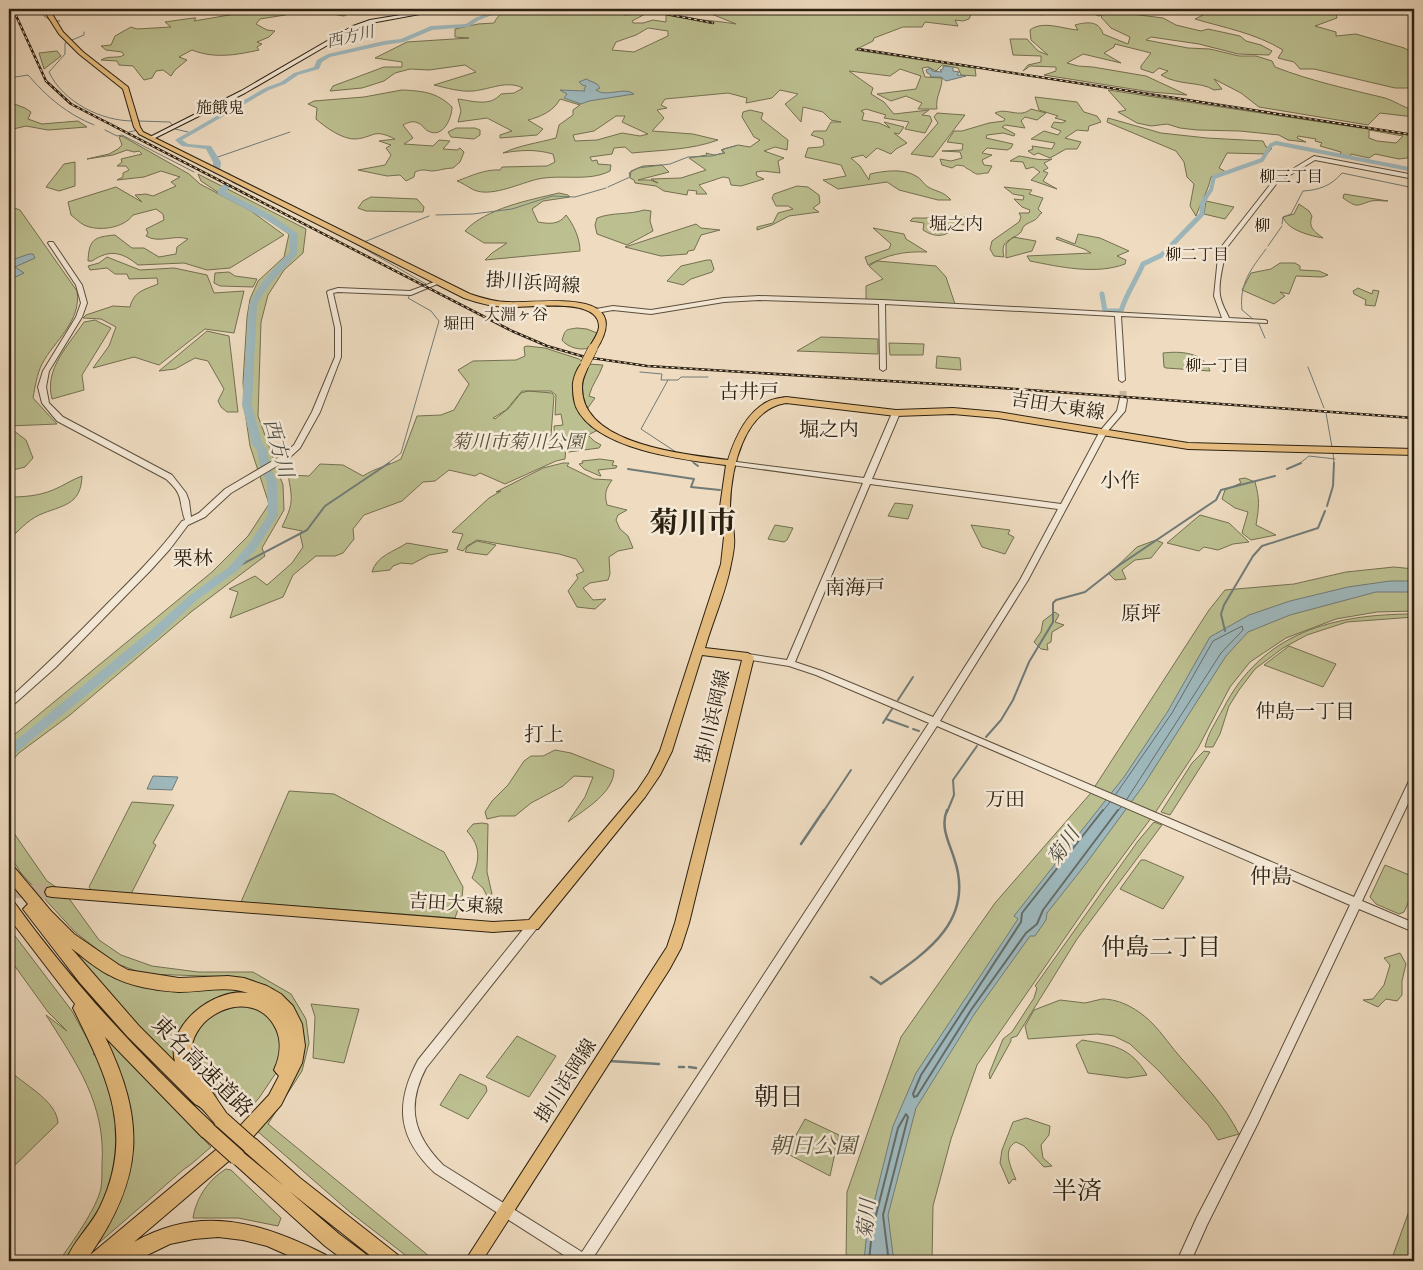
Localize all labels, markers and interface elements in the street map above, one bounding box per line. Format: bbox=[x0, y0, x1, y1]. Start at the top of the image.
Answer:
water label: 西方川 bbox=[325, 21, 378, 52]
district label: 施餓鬼 bbox=[196, 98, 244, 118]
district label: 柳三丁目 bbox=[1259, 167, 1323, 187]
district label: 堀之内 bbox=[929, 214, 983, 236]
district label: 柳 bbox=[1254, 216, 1270, 236]
district label: 柳二丁目 bbox=[1165, 245, 1229, 265]
street label: 掛川浜岡線 bbox=[485, 269, 581, 298]
district label: 大淵ヶ谷 bbox=[484, 305, 548, 325]
district label: 堀田 bbox=[443, 314, 475, 334]
district label: 柳一丁目 bbox=[1185, 356, 1249, 376]
district label: 古井戸 bbox=[719, 380, 779, 405]
street label: 吉田大東線 bbox=[1009, 388, 1106, 425]
water label: 西方川 bbox=[257, 416, 298, 483]
district label: 堀之内 bbox=[799, 418, 859, 443]
park label: 菊川市菊川公園 bbox=[451, 431, 587, 454]
district label: 小作 bbox=[1100, 469, 1140, 494]
district label: 菊川市 bbox=[649, 506, 737, 542]
district label: 栗林 bbox=[173, 547, 213, 572]
district label: 南海戸 bbox=[825, 576, 885, 601]
district label: 原坪 bbox=[1121, 602, 1161, 627]
street label: 掛川浜岡線 bbox=[692, 667, 735, 765]
district label: 仲島一丁目 bbox=[1255, 700, 1355, 725]
district label: 打上 bbox=[524, 723, 564, 748]
district label: 万田 bbox=[985, 788, 1025, 813]
water label: 菊川 bbox=[1043, 822, 1087, 870]
district label: 仲島 bbox=[1250, 864, 1292, 890]
street label: 吉田大東線 bbox=[408, 890, 504, 919]
district label: 仲島二丁目 bbox=[1101, 933, 1221, 963]
street label: 東名高速道路 bbox=[146, 1011, 258, 1123]
street label: 掛川浜岡線 bbox=[531, 1035, 602, 1127]
district label: 朝日 bbox=[754, 1082, 804, 1113]
park label: 朝日公園 bbox=[769, 1133, 860, 1160]
district label: 半済 bbox=[1052, 1176, 1102, 1207]
water label: 菊川 bbox=[853, 1196, 882, 1240]

